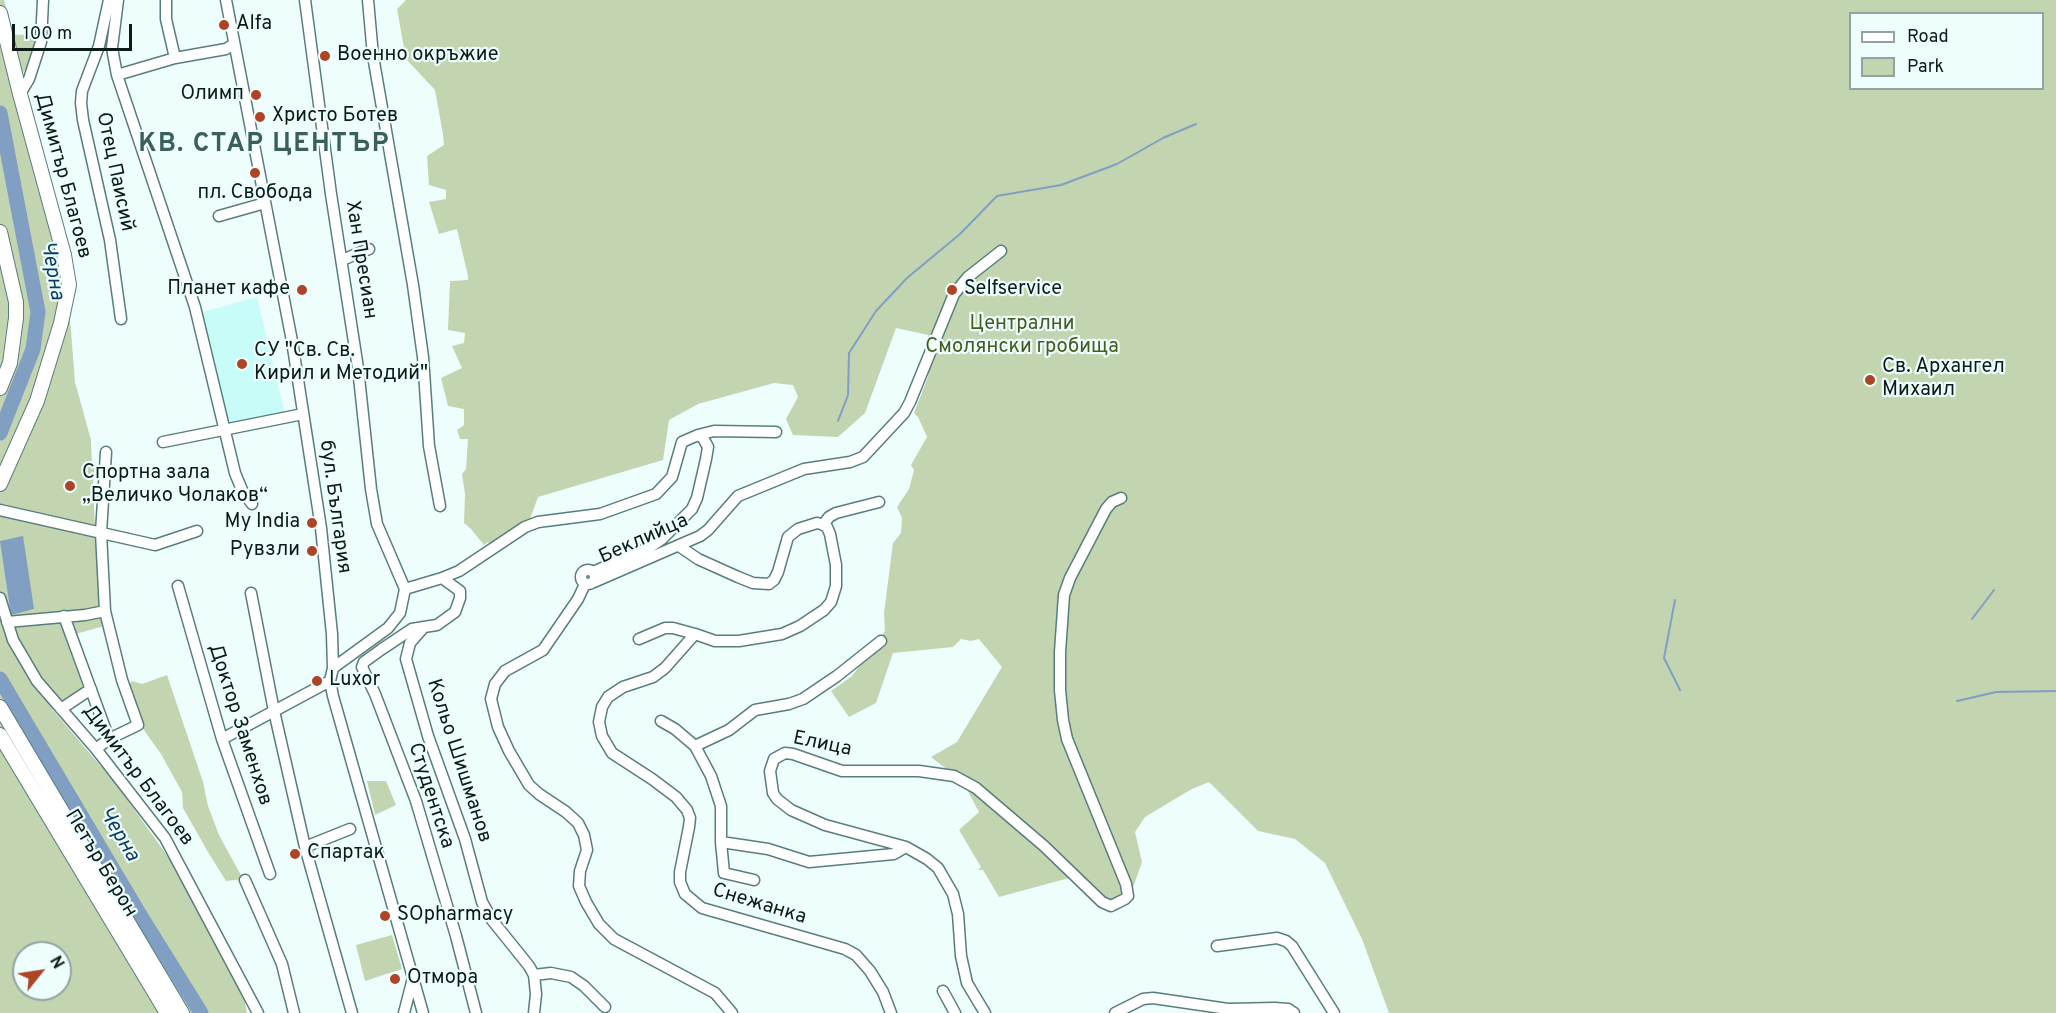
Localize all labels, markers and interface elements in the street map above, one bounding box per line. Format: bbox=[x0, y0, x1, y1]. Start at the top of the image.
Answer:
scale bar bbox=[15, 12, 135, 50]
legend bbox=[1849, 12, 2044, 90]
place label: Alfa bbox=[236, 13, 272, 37]
marker: Alfa bbox=[217, 18, 231, 32]
text: 100 m bbox=[23, 23, 72, 46]
text: Road bbox=[1907, 26, 1949, 49]
place label: Военно окръжие bbox=[337, 44, 498, 68]
marker: Военно окръжие bbox=[318, 49, 332, 63]
text: Park bbox=[1907, 56, 1944, 79]
place label: Олимп bbox=[180, 83, 244, 107]
marker: Олимп bbox=[249, 88, 263, 102]
street label: Димитър Благоев bbox=[28, 91, 96, 261]
place label: Христо Ботев bbox=[272, 105, 398, 129]
street label: Отец Паисий bbox=[90, 110, 138, 234]
marker: Христо Ботев bbox=[253, 110, 267, 124]
district label: КВ. СТАР ЦЕНТЪР bbox=[138, 130, 390, 162]
marker: пл. Свобода bbox=[248, 166, 262, 180]
place label: пл. Свобода bbox=[197, 182, 313, 206]
street label: Хан Пресиан bbox=[339, 199, 381, 321]
water label: Черна bbox=[33, 240, 69, 302]
place label: Планет кафе bbox=[167, 278, 290, 302]
place label: Selfservice bbox=[964, 278, 1062, 302]
marker: Планет кафе bbox=[295, 283, 309, 297]
marker: Selfservice bbox=[945, 283, 959, 297]
park label: Централни Смолянски гробища bbox=[925, 313, 1119, 360]
place label: СУ "Св. Св. Кирил и Методий" bbox=[254, 340, 428, 387]
place label: Св. Архангел Михаил bbox=[1882, 356, 2005, 403]
marker: СУ "Св. Св. Кирил и Методий" bbox=[235, 357, 249, 371]
marker: Св. Архангел Михаил bbox=[1863, 373, 1877, 387]
street label: бул. България bbox=[313, 439, 355, 575]
place label: Спортна зала „Величко Чолаков“ bbox=[82, 462, 268, 509]
marker: Спортна зала „Величко Чолаков“ bbox=[63, 479, 77, 493]
street label: Беклийца bbox=[596, 510, 692, 570]
place label: My India bbox=[225, 511, 300, 535]
marker: My India bbox=[305, 516, 319, 530]
place label: Рувзли bbox=[230, 539, 300, 563]
marker: Рувзли bbox=[305, 544, 319, 558]
street label: Доктор Заменхов bbox=[202, 641, 276, 809]
place label: Luxor bbox=[329, 669, 380, 693]
marker: Luxor bbox=[310, 674, 324, 688]
street label: Кольо Шишманов bbox=[420, 676, 496, 846]
street label: Димитър Благоев bbox=[76, 701, 198, 851]
street label: Елица bbox=[791, 727, 853, 763]
street label: Студентска bbox=[402, 740, 458, 852]
water label: Черна bbox=[92, 803, 144, 867]
street label: Петър Берон bbox=[58, 806, 142, 922]
place label: Спартак bbox=[307, 842, 385, 866]
marker: Спартак bbox=[288, 847, 302, 861]
street label: Снежанка bbox=[709, 879, 809, 931]
place label: SOpharmacy bbox=[397, 904, 513, 928]
marker: SOpharmacy bbox=[378, 909, 392, 923]
north arrow bbox=[12, 941, 72, 1001]
text: N bbox=[44, 953, 67, 973]
place label: Отмора bbox=[407, 967, 478, 991]
marker: Отмора bbox=[388, 972, 402, 986]

